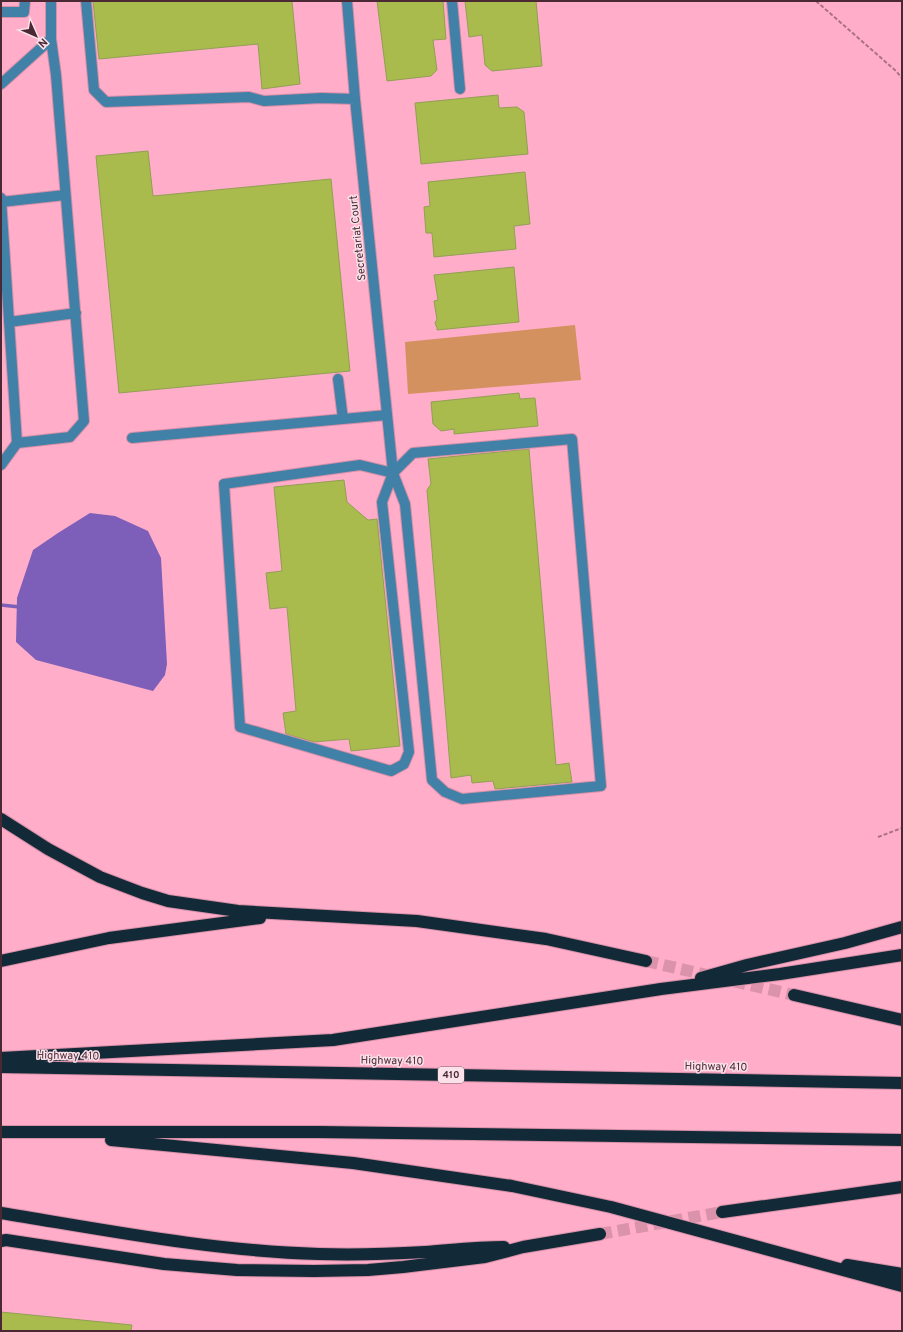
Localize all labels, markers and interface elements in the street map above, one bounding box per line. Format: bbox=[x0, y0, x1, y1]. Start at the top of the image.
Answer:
north arrow bbox=[16, 16, 56, 56]
text: N bbox=[35, 35, 50, 50]
street label: Secretariat Court bbox=[347, 195, 369, 281]
street label: Highway 410 bbox=[37, 1048, 99, 1064]
street label: Highway 410 bbox=[361, 1053, 423, 1069]
street label: Highway 410 bbox=[685, 1059, 747, 1075]
road number: 410 bbox=[438, 1067, 464, 1083]

